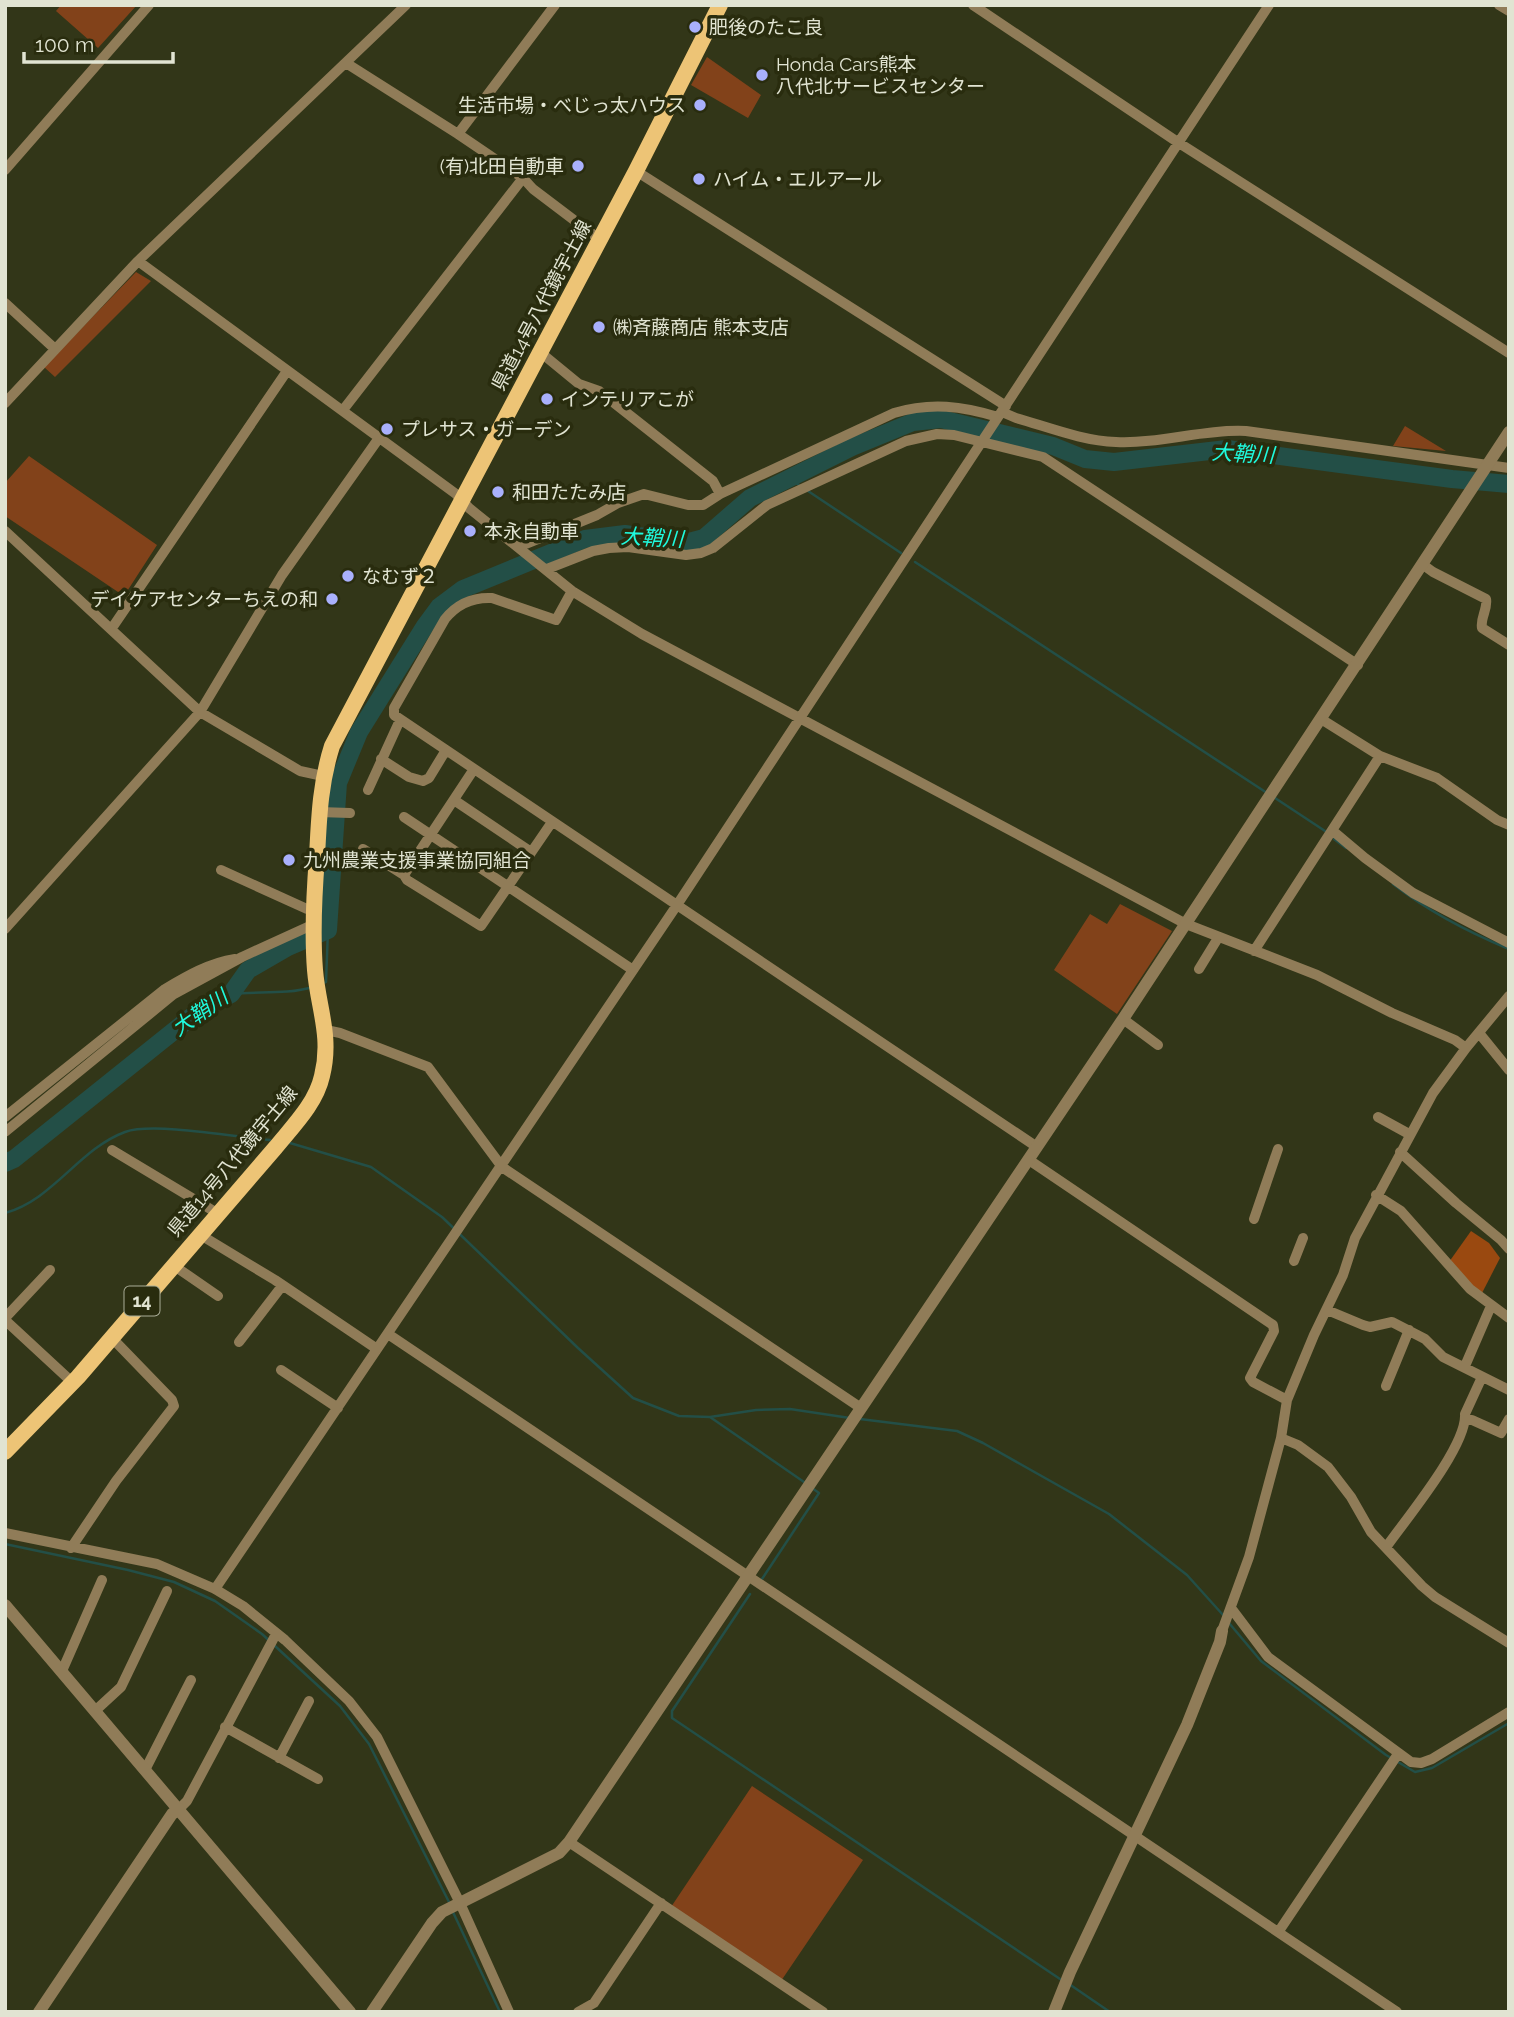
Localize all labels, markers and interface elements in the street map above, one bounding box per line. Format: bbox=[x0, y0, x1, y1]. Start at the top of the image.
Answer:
place label: 肥後のたこ良 bbox=[709, 16, 823, 38]
marker: 肥後のたこ良 bbox=[687, 19, 703, 35]
scale bar bbox=[24, 21, 173, 65]
text: 100 m bbox=[35, 32, 94, 57]
place label: Honda Cars熊本 八代北サービスセンター bbox=[776, 53, 985, 97]
marker: Honda Cars熊本 八代北サービスセンター bbox=[754, 67, 770, 83]
place label: 生活市場・べじっ太ハウス bbox=[458, 94, 686, 116]
marker: 生活市場・べじっ太ハウス bbox=[692, 97, 708, 113]
place label: (有)北田自動車 bbox=[440, 155, 564, 177]
marker: (有)北田自動車 bbox=[570, 158, 586, 174]
place label: ハイム・エルアール bbox=[713, 168, 882, 190]
marker: ハイム・エルアール bbox=[691, 171, 707, 187]
street label: 県道14号八代鏡宇土線 bbox=[487, 216, 595, 394]
place label: ㈱斉藤商店 熊本支店 bbox=[613, 316, 789, 338]
marker: ㈱斉藤商店 熊本支店 bbox=[591, 319, 607, 335]
place label: インテリアこが bbox=[561, 388, 694, 410]
marker: インテリアこが bbox=[539, 391, 555, 407]
place label: プレサス・ガーデン bbox=[401, 418, 572, 440]
marker: プレサス・ガーデン bbox=[379, 421, 395, 437]
water label: 大鞘川 bbox=[1211, 439, 1277, 468]
place label: 和田たたみ店 bbox=[512, 481, 626, 503]
marker: 和田たたみ店 bbox=[490, 484, 506, 500]
place label: 本永自動車 bbox=[484, 520, 579, 542]
marker: 本永自動車 bbox=[462, 523, 478, 539]
water label: 大鞘川 bbox=[620, 523, 686, 552]
place label: なむず２ bbox=[362, 565, 438, 587]
marker: なむず２ bbox=[340, 568, 356, 584]
place label: デイケアセンターちえの和 bbox=[90, 588, 318, 610]
marker: デイケアセンターちえの和 bbox=[324, 591, 340, 607]
place label: 九州農業支援事業協同組合 bbox=[303, 849, 531, 871]
marker: 九州農業支援事業協同組合 bbox=[281, 852, 297, 868]
water label: 大鞘川 bbox=[167, 983, 234, 1041]
street label: 県道14号八代鏡宇土線 bbox=[163, 1081, 301, 1241]
road number: 14 bbox=[124, 1286, 160, 1316]

